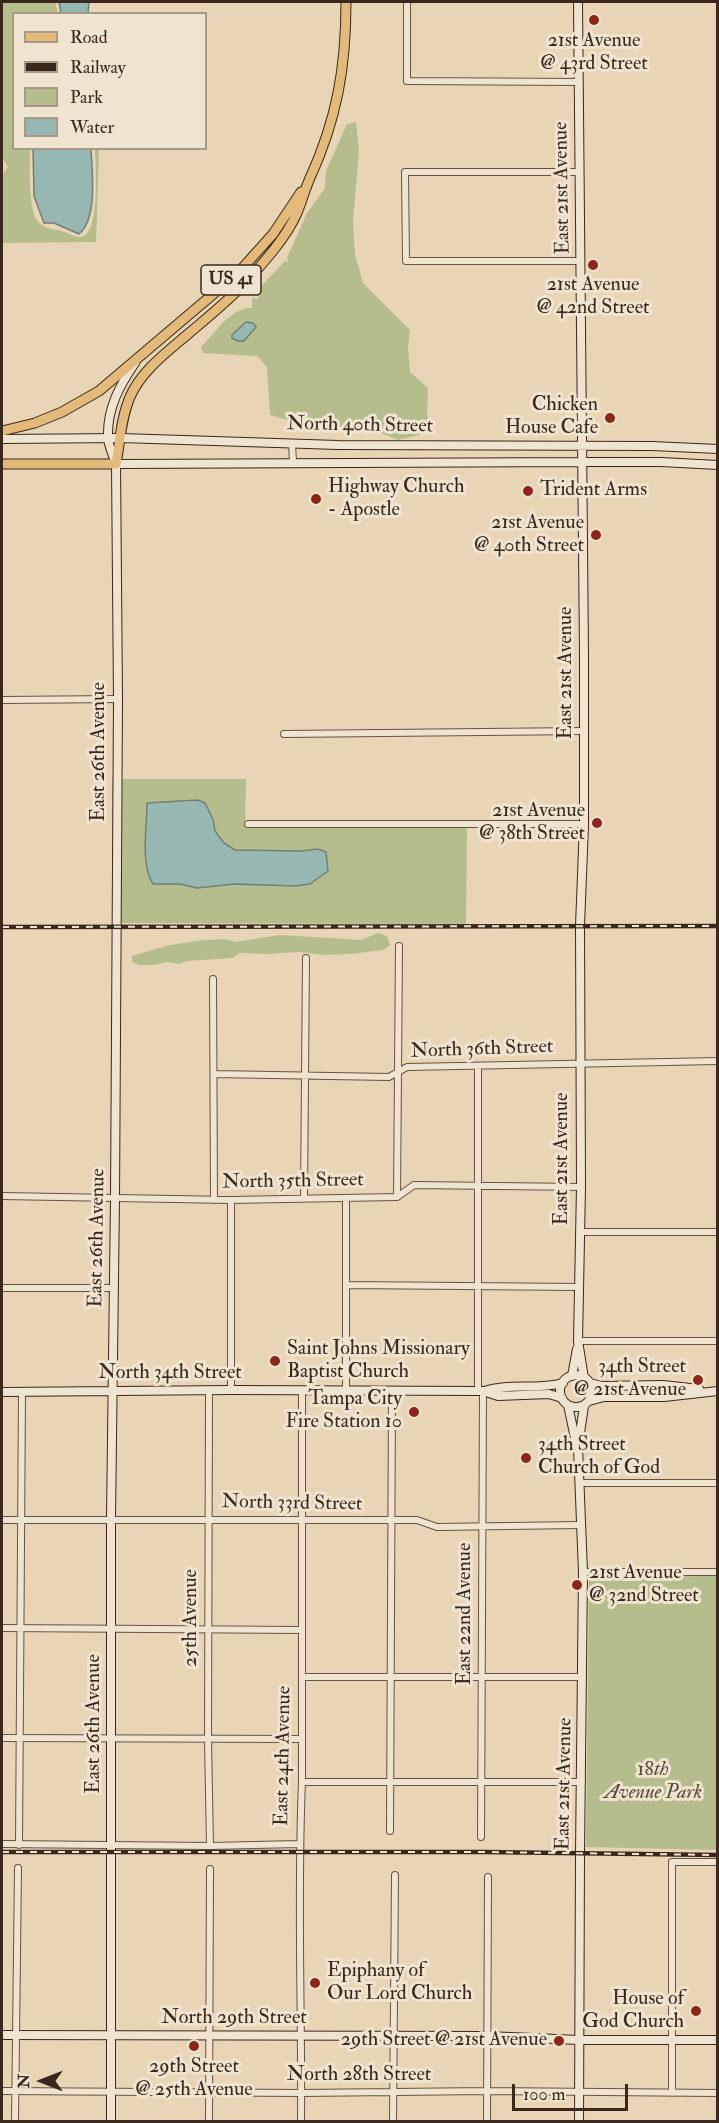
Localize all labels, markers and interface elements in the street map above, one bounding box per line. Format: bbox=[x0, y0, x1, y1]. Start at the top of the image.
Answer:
legend bbox=[12, 12, 207, 150]
marker: 21st Avenue @ 43rd Street bbox=[587, 13, 601, 27]
text: Road bbox=[70, 26, 108, 49]
place label: 21st Avenue @ 43rd Street bbox=[540, 30, 648, 77]
text: Railway bbox=[70, 56, 126, 79]
text: Park bbox=[70, 86, 103, 109]
text: Water bbox=[70, 116, 114, 139]
street label: East 21st Avenue bbox=[550, 121, 576, 255]
marker: 21st Avenue @ 42nd Street bbox=[586, 258, 600, 272]
road number: US 41 bbox=[201, 265, 261, 295]
place label: 21st Avenue @ 42nd Street bbox=[537, 274, 649, 321]
place label: Chicken House Cafe bbox=[505, 394, 598, 441]
marker: Chicken House Cafe bbox=[603, 411, 617, 425]
street label: North 40th Street bbox=[287, 413, 433, 439]
place label: Highway Church - Apostle bbox=[328, 476, 464, 523]
place label: Trident Arms bbox=[540, 479, 647, 503]
marker: Trident Arms bbox=[521, 484, 535, 498]
marker: Highway Church - Apostle bbox=[309, 492, 323, 506]
place label: 21st Avenue @ 40th Street bbox=[474, 512, 584, 559]
marker: 21st Avenue @ 40th Street bbox=[589, 528, 603, 542]
street label: East 21st Avenue bbox=[555, 607, 579, 739]
street label: East 26th Avenue bbox=[88, 682, 112, 822]
place label: 21st Avenue @ 38th Street bbox=[479, 800, 585, 847]
marker: 21st Avenue @ 38th Street bbox=[590, 816, 604, 830]
street label: North 36th Street bbox=[410, 1036, 554, 1064]
street label: East 21st Avenue bbox=[551, 1093, 575, 1225]
street label: East 26th Avenue bbox=[85, 1168, 111, 1308]
street label: North 35th Street bbox=[222, 1169, 364, 1195]
place label: Saint Johns Missionary Baptist Church bbox=[287, 1338, 470, 1385]
marker: Saint Johns Missionary Baptist Church bbox=[268, 1354, 282, 1368]
place label: 34th Street @ 21st Avenue bbox=[574, 1356, 686, 1403]
street label: North 34th Street bbox=[98, 1362, 242, 1386]
marker: 34th Street @ 21st Avenue bbox=[691, 1373, 705, 1387]
place label: Tampa City Fire Station 10 bbox=[285, 1388, 402, 1435]
marker: Tampa City Fire Station 10 bbox=[407, 1405, 421, 1419]
place label: 34th Street Church of God bbox=[538, 1434, 660, 1481]
marker: 34th Street Church of God bbox=[519, 1451, 533, 1465]
street label: North 33rd Street bbox=[221, 1491, 363, 1517]
street label: East 22nd Avenue bbox=[454, 1543, 478, 1685]
place label: 21st Avenue @ 32nd Street bbox=[589, 1562, 699, 1609]
street label: 25th Avenue bbox=[180, 1569, 204, 1667]
marker: 21st Avenue @ 32nd Street bbox=[570, 1578, 584, 1592]
street label: East 26th Avenue bbox=[83, 1654, 107, 1794]
street label: East 24th Avenue bbox=[271, 1686, 297, 1826]
street label: East 21st Avenue bbox=[552, 1717, 578, 1851]
park label: 18th Avenue Park bbox=[604, 1759, 702, 1806]
place label: Epiphany of Our Lord Church bbox=[327, 1960, 472, 2007]
marker: Epiphany of Our Lord Church bbox=[308, 1976, 322, 1990]
place label: House of God Church bbox=[582, 1988, 684, 2035]
marker: House of God Church bbox=[689, 2004, 703, 2018]
street label: North 29th Street bbox=[161, 2007, 307, 2031]
place label: 29th Street @ 21st Avenue bbox=[341, 2029, 547, 2053]
marker: 29th Street @ 21st Avenue bbox=[552, 2034, 566, 2048]
marker: 29th Street @ 25th Avenue bbox=[187, 2039, 201, 2053]
north arrow bbox=[12, 2051, 72, 2111]
place label: 29th Street @ 25th Avenue bbox=[135, 2056, 253, 2103]
street label: North 28th Street bbox=[287, 2064, 431, 2088]
scale bar bbox=[515, 2072, 630, 2110]
text: N bbox=[14, 2074, 34, 2088]
text: 100 m bbox=[523, 2083, 566, 2106]

